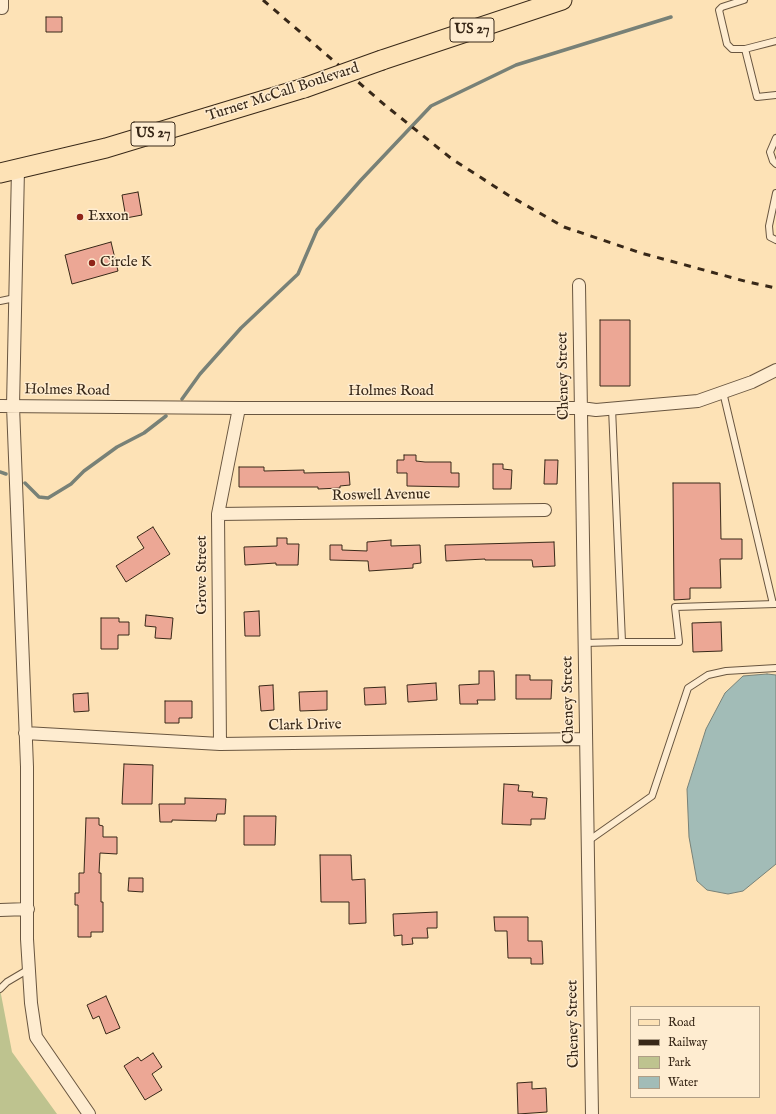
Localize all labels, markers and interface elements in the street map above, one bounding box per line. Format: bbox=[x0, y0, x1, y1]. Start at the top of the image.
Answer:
road number: US 27 bbox=[450, 18, 494, 42]
street label: Turner McCall Boulevard bbox=[205, 60, 361, 126]
road number: US 27 bbox=[131, 122, 175, 146]
place label: Exxon bbox=[88, 208, 129, 226]
marker: Exxon bbox=[75, 212, 85, 222]
place label: Circle K bbox=[100, 254, 152, 272]
marker: Circle K bbox=[87, 258, 97, 268]
street label: Cheney Street bbox=[554, 332, 574, 420]
street label: Holmes Road bbox=[24, 381, 110, 401]
street label: Holmes Road bbox=[348, 383, 434, 401]
street label: Roswell Avenue bbox=[331, 486, 431, 506]
street label: Grove Street bbox=[194, 535, 212, 615]
street label: Cheney Street bbox=[559, 656, 579, 744]
street label: Clark Drive bbox=[268, 716, 342, 736]
street label: Cheney Street bbox=[564, 980, 584, 1068]
legend bbox=[630, 1006, 760, 1098]
text: Road bbox=[668, 1015, 695, 1030]
text: Railway bbox=[668, 1035, 707, 1050]
text: Park bbox=[668, 1055, 691, 1070]
text: Water bbox=[668, 1075, 698, 1090]

